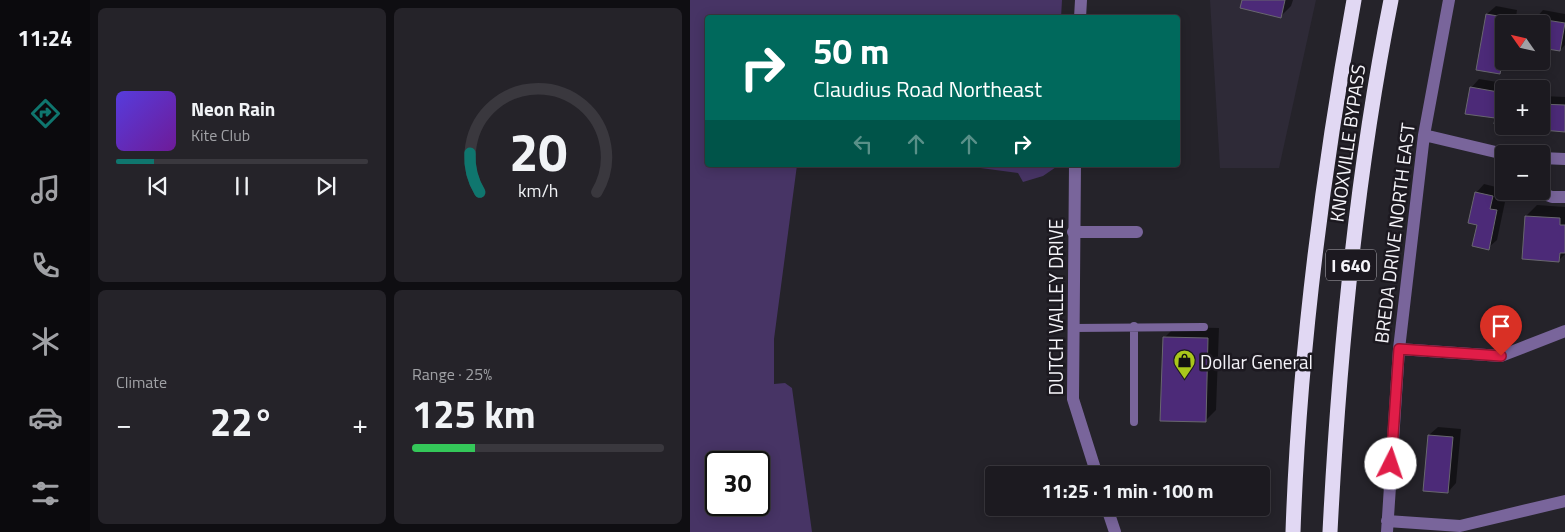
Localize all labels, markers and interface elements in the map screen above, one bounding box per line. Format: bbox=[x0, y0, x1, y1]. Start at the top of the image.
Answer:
north arrow bbox=[1495, 15, 1550, 70]
map controls bbox=[1495, 15, 1550, 200]
text: 11:24 bbox=[18, 21, 72, 55]
text: 50 m bbox=[813, 24, 889, 78]
icon: right bbox=[730, 35, 795, 100]
street label: KNOXVILLE BYPASS bbox=[1322, 62, 1372, 224]
text: Claudius Road Northeast bbox=[813, 72, 1042, 106]
button: + bbox=[1495, 80, 1550, 135]
text: Neon Rain bbox=[191, 94, 275, 123]
icon: directions bbox=[28, 96, 63, 131]
text: 20 bbox=[509, 112, 567, 191]
street label: BREDA DRIVE NORTH EAST bbox=[1366, 121, 1422, 345]
text: Kite Club bbox=[191, 123, 250, 147]
icon: left bbox=[849, 130, 877, 158]
icon: ahead bbox=[902, 130, 930, 158]
icon: ahead bbox=[955, 130, 983, 158]
icon: right bbox=[1008, 130, 1036, 158]
button: − bbox=[1495, 145, 1550, 200]
icon: music bbox=[28, 172, 63, 207]
icon: previous bbox=[144, 172, 172, 200]
icon: pause bbox=[228, 172, 256, 200]
icon: next bbox=[312, 172, 340, 200]
text: km/h bbox=[518, 177, 558, 204]
street label: DUTCH VALLEY DRIVE bbox=[1041, 219, 1070, 395]
icon: phone bbox=[28, 248, 63, 283]
road number: I 640 bbox=[1326, 250, 1376, 280]
pin bbox=[1480, 305, 1522, 356]
icon: arrive bbox=[1487, 312, 1515, 340]
icon: climate bbox=[28, 324, 63, 359]
place label: Dollar General bbox=[1200, 347, 1313, 376]
shop icon: Dollar General bbox=[1172, 349, 1196, 380]
text: Range · 25% bbox=[412, 362, 492, 386]
text: Climate bbox=[116, 370, 167, 394]
text: 125 km bbox=[412, 385, 536, 443]
text: 22° bbox=[210, 393, 274, 451]
icon: car bbox=[28, 400, 63, 435]
text: − bbox=[116, 402, 132, 445]
text: + bbox=[352, 402, 368, 445]
position arrow bbox=[1364, 437, 1416, 489]
speed limit sign: 30 bbox=[705, 451, 770, 516]
icon: filters bbox=[28, 476, 63, 511]
text: 11:25 · 1 min · 100 m bbox=[1041, 476, 1214, 505]

